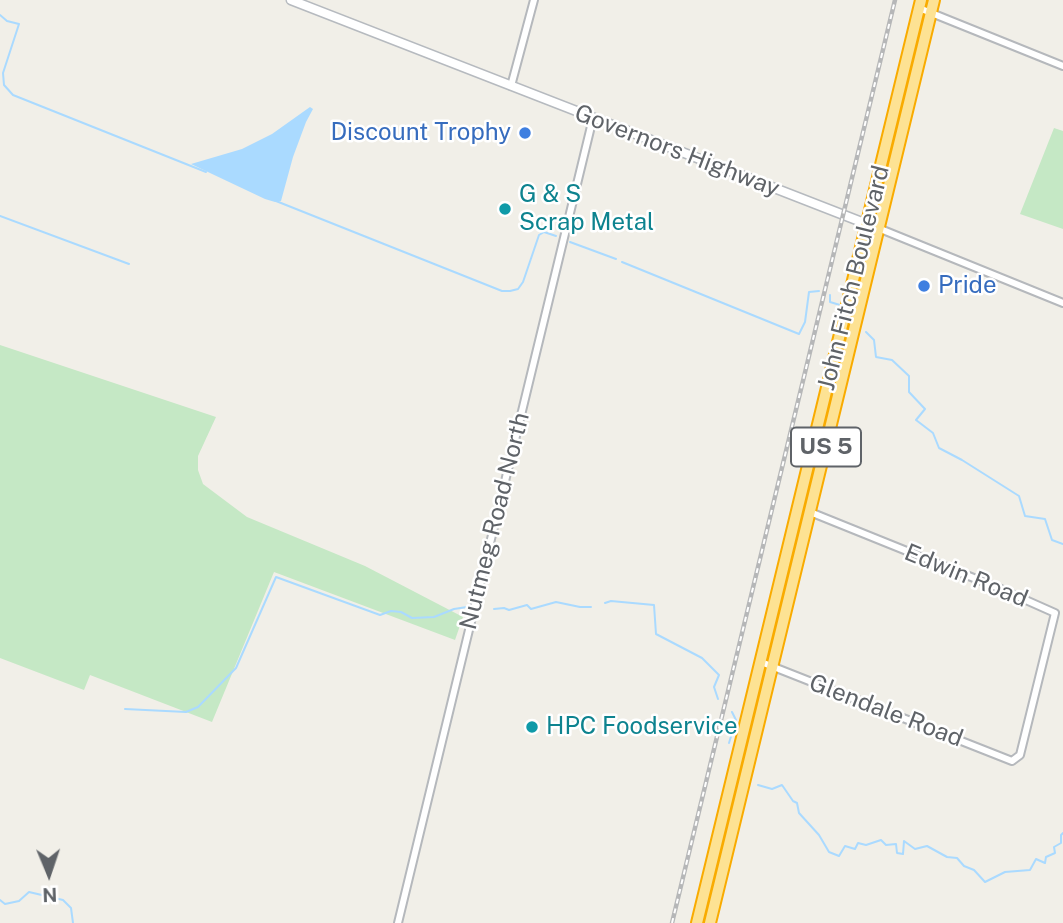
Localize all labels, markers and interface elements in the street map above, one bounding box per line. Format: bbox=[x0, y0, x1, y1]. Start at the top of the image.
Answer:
street label: Governors Highway bbox=[570, 99, 784, 203]
place label: Discount Trophy bbox=[330, 119, 511, 147]
marker: Discount Trophy bbox=[517, 125, 533, 141]
street label: John Fitch Boulevard bbox=[812, 163, 896, 393]
place label: G & S Scrap Metal bbox=[519, 181, 654, 237]
marker: G & S Scrap Metal bbox=[497, 201, 513, 217]
place label: Pride bbox=[938, 272, 997, 300]
marker: Pride bbox=[916, 278, 932, 294]
street label: Nutmeg Road North bbox=[454, 409, 536, 633]
road number: US 5 bbox=[791, 428, 861, 466]
street label: Edwin Road bbox=[900, 538, 1032, 614]
street label: Glendale Road bbox=[805, 668, 967, 754]
place label: HPC Foodservice bbox=[546, 713, 737, 741]
marker: HPC Foodservice bbox=[524, 719, 540, 735]
north arrow bbox=[14, 839, 84, 909]
text: N bbox=[42, 884, 58, 906]

